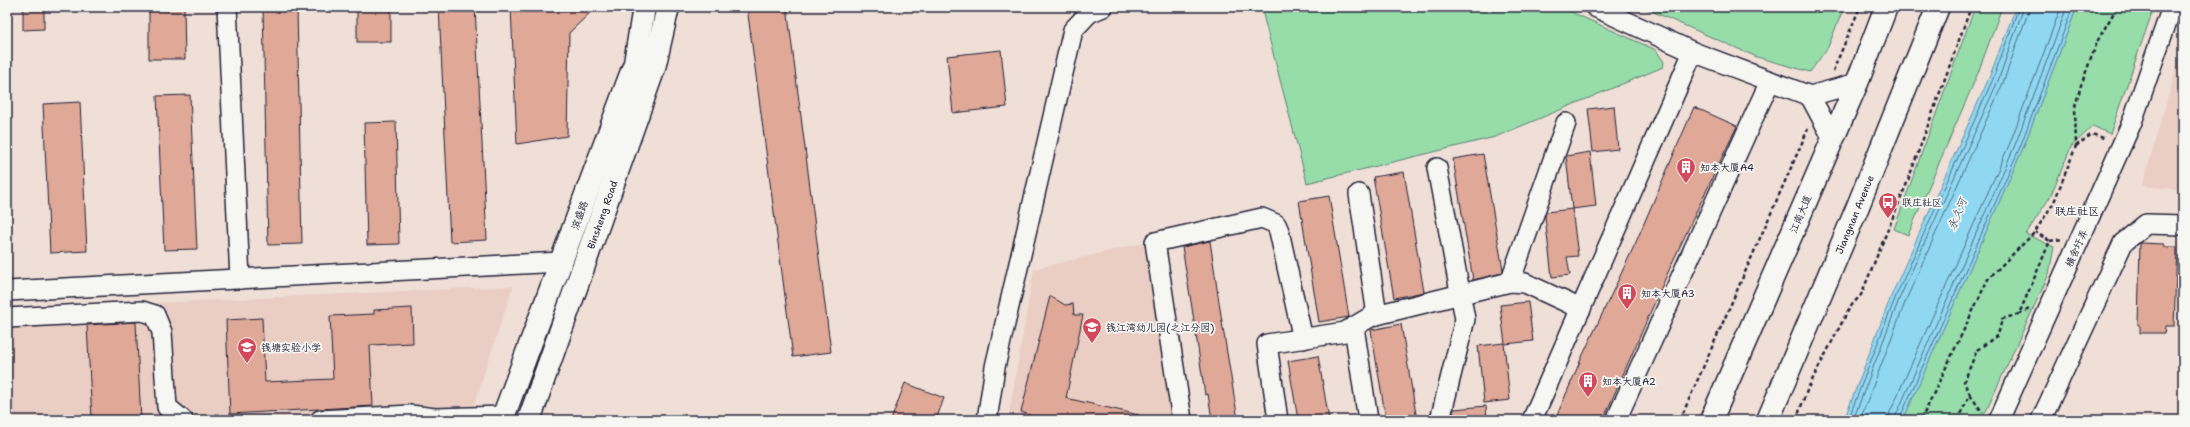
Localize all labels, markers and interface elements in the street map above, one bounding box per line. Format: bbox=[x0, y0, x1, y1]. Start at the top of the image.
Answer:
building icon: 知本大厦A4 bbox=[1675, 156, 1697, 184]
place label: 知本大厦A4 bbox=[1700, 161, 1754, 174]
street label: Jiangnan Avenue bbox=[1833, 173, 1877, 256]
street label: Binsheng Road bbox=[584, 178, 621, 251]
bus stop icon: 联庄社区 bbox=[1877, 191, 1899, 219]
street label: 江南大道 bbox=[1787, 193, 1814, 235]
water label: 永久河 bbox=[1944, 194, 1971, 232]
place label: 联庄社区 bbox=[1902, 196, 1942, 209]
street label: 滨盛路 bbox=[568, 199, 591, 231]
district label: 联庄社区 bbox=[2055, 204, 2099, 219]
street label: 横舍圩弄 bbox=[2062, 227, 2091, 269]
building icon: 知本大厦A3 bbox=[1616, 282, 1638, 310]
place label: 知本大厦A3 bbox=[1641, 287, 1695, 300]
school or university icon: 钱江湾幼儿园(之江分园) bbox=[1081, 316, 1103, 344]
place label: 钱江湾幼儿园(之江分园) bbox=[1106, 321, 1214, 334]
school or university icon: 钱塘实验小学 bbox=[236, 336, 258, 364]
place label: 钱塘实验小学 bbox=[261, 341, 321, 354]
building icon: 知本大厦A2 bbox=[1577, 370, 1599, 398]
place label: 知本大厦A2 bbox=[1602, 375, 1656, 388]

